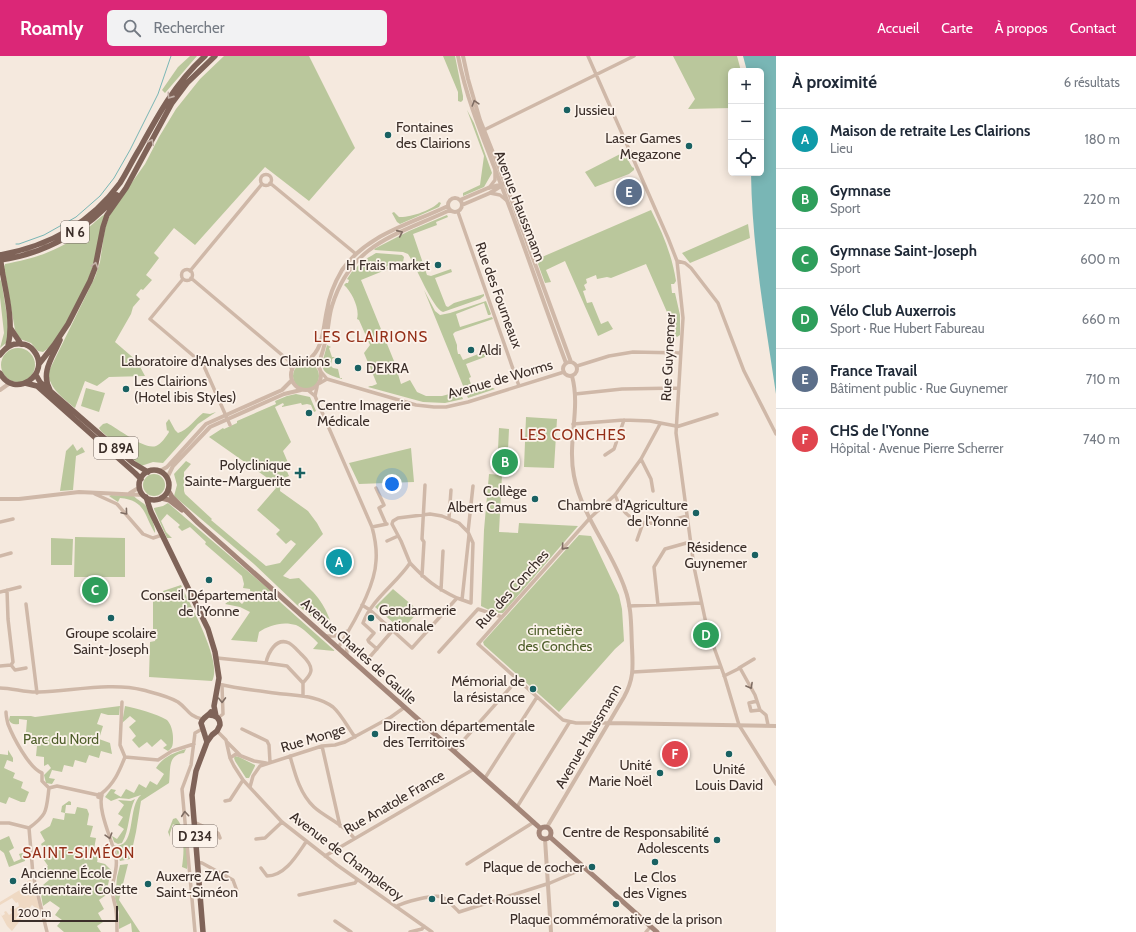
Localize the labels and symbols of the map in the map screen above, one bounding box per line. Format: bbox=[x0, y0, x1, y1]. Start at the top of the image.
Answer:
one-way arrow bbox=[167, 92, 175, 99]
one-way arrow bbox=[471, 99, 480, 106]
place label: Jussieu bbox=[574, 101, 615, 119]
marker: Jussieu bbox=[562, 105, 572, 115]
place label: Fontaines des Clairions bbox=[396, 118, 470, 152]
place label: Laser Games Megazone bbox=[605, 129, 681, 163]
marker: Fontaines des Clairions bbox=[383, 130, 393, 140]
one-way arrow bbox=[146, 138, 154, 146]
marker: Laser Games Megazone bbox=[684, 141, 694, 151]
street label: Avenue Haussmann bbox=[491, 148, 550, 264]
pin: E bbox=[616, 177, 642, 207]
road number: N 6 bbox=[61, 221, 89, 243]
one-way arrow bbox=[396, 229, 403, 237]
street label: Rue des Fourneaux bbox=[471, 239, 527, 351]
place label: H Frais market bbox=[346, 256, 430, 274]
marker: H Frais market bbox=[433, 260, 443, 270]
one-way arrow bbox=[90, 261, 99, 268]
street label: Rue Guynemer bbox=[657, 312, 679, 402]
district label: LES CLAIRIONS bbox=[314, 328, 428, 346]
place label: Aldi bbox=[479, 341, 502, 359]
marker: Aldi bbox=[466, 345, 476, 355]
place label: Laboratoire d'Analyses des Clairions bbox=[121, 352, 330, 370]
street label: Avenue de Worms bbox=[445, 355, 555, 403]
marker: Laboratoire d'Analyses des Clairions bbox=[333, 356, 343, 366]
place label: DEKRA bbox=[366, 359, 409, 377]
marker: DEKRA bbox=[353, 363, 363, 373]
place label: Les Clairions (Hotel ibis Styles) bbox=[134, 372, 236, 406]
marker: Les Clairions (Hotel ibis Styles) bbox=[121, 384, 131, 394]
place label: Centre Imagerie Médicale bbox=[317, 396, 411, 430]
marker: Centre Imagerie Médicale bbox=[304, 408, 314, 418]
district label: LES CONCHES bbox=[520, 426, 627, 444]
road number: D 89A bbox=[94, 437, 138, 459]
pin: B bbox=[492, 447, 518, 477]
place label: Polyclinique Sainte-Marguerite bbox=[185, 456, 291, 490]
marker: Polyclinique Sainte-Marguerite bbox=[294, 467, 306, 479]
your location bbox=[382, 474, 402, 494]
place label: Collège Albert Camus bbox=[447, 482, 527, 516]
marker: Collège Albert Camus bbox=[530, 494, 540, 504]
place label: Chambre d'Agriculture de l'Yonne bbox=[558, 496, 688, 530]
one-way arrow bbox=[120, 508, 127, 515]
marker: Chambre d'Agriculture de l'Yonne bbox=[691, 508, 701, 518]
place label: Résidence Guynemer bbox=[684, 538, 748, 572]
one-way arrow bbox=[561, 543, 568, 550]
street label: Rue des Conches bbox=[472, 545, 553, 632]
pin: A bbox=[326, 547, 352, 577]
marker: Résidence Guynemer bbox=[750, 550, 760, 560]
pin: C bbox=[82, 575, 108, 605]
marker: Conseil Départemental de l'Yonne bbox=[204, 575, 214, 585]
place label: Conseil Départemental de l'Yonne bbox=[141, 586, 278, 620]
street label: Avenue Charles de Gaulle bbox=[297, 594, 421, 708]
place label: Gendarmerie nationale bbox=[379, 601, 456, 635]
marker: Groupe scolaire Saint-Joseph bbox=[106, 613, 116, 623]
marker: Gendarmerie nationale bbox=[366, 613, 376, 623]
pin: D bbox=[693, 620, 719, 650]
park label: cimetière des Conches bbox=[518, 621, 593, 655]
place label: Groupe scolaire Saint-Joseph bbox=[66, 624, 156, 658]
place label: Mémorial de la résistance bbox=[451, 672, 525, 706]
street label: Avenue Haussmann bbox=[551, 680, 625, 791]
one-way arrow bbox=[746, 682, 753, 689]
marker: Mémorial de la résistance bbox=[528, 684, 538, 694]
one-way arrow bbox=[218, 697, 227, 703]
place label: Direction départementale des Territoires bbox=[383, 717, 535, 751]
street label: Rue Monge bbox=[278, 720, 348, 756]
marker: Direction départementale des Territoires bbox=[370, 729, 380, 739]
park label: Parc du Nord bbox=[23, 730, 99, 748]
pin: F bbox=[662, 739, 688, 769]
marker: Unité Louis David bbox=[724, 749, 734, 759]
place label: Unité Marie Noël bbox=[588, 756, 653, 790]
place label: Unité Louis David bbox=[695, 760, 763, 794]
street label: Rue Anatole France bbox=[340, 766, 448, 838]
marker: Unité Marie Noël bbox=[655, 768, 665, 778]
street label: Avenue de Champleroy bbox=[287, 807, 407, 905]
one-way arrow bbox=[181, 811, 190, 817]
place label: Centre de Responsabilité Adolescents bbox=[563, 823, 709, 857]
road number: D 234 bbox=[173, 825, 217, 847]
one-way arrow bbox=[104, 832, 113, 839]
marker: Centre de Responsabilité Adolescents bbox=[712, 835, 722, 845]
district label: SAINT-SIMÉON bbox=[23, 843, 135, 862]
marker: Le Clos des Vignes bbox=[650, 857, 660, 867]
place label: Plaque de cocher bbox=[483, 858, 585, 876]
marker: Plaque de cocher bbox=[587, 862, 597, 872]
place label: Ancienne École élémentaire Colette bbox=[21, 864, 138, 898]
place label: Auxerre ZAC Saint-Siméon bbox=[156, 867, 238, 901]
place label: Le Clos des Vignes bbox=[623, 868, 687, 902]
marker: Ancienne École élémentaire Colette bbox=[8, 876, 18, 886]
marker: Auxerre ZAC Saint-Siméon bbox=[143, 879, 153, 889]
place label: Le Cadet Roussel bbox=[440, 890, 541, 908]
marker: Le Cadet Roussel bbox=[427, 894, 437, 904]
marker: Plaque commémorative de la prison bbox=[611, 899, 621, 909]
scale bar bbox=[12, 904, 118, 923]
place label: Plaque commémorative de la prison bbox=[510, 910, 722, 928]

